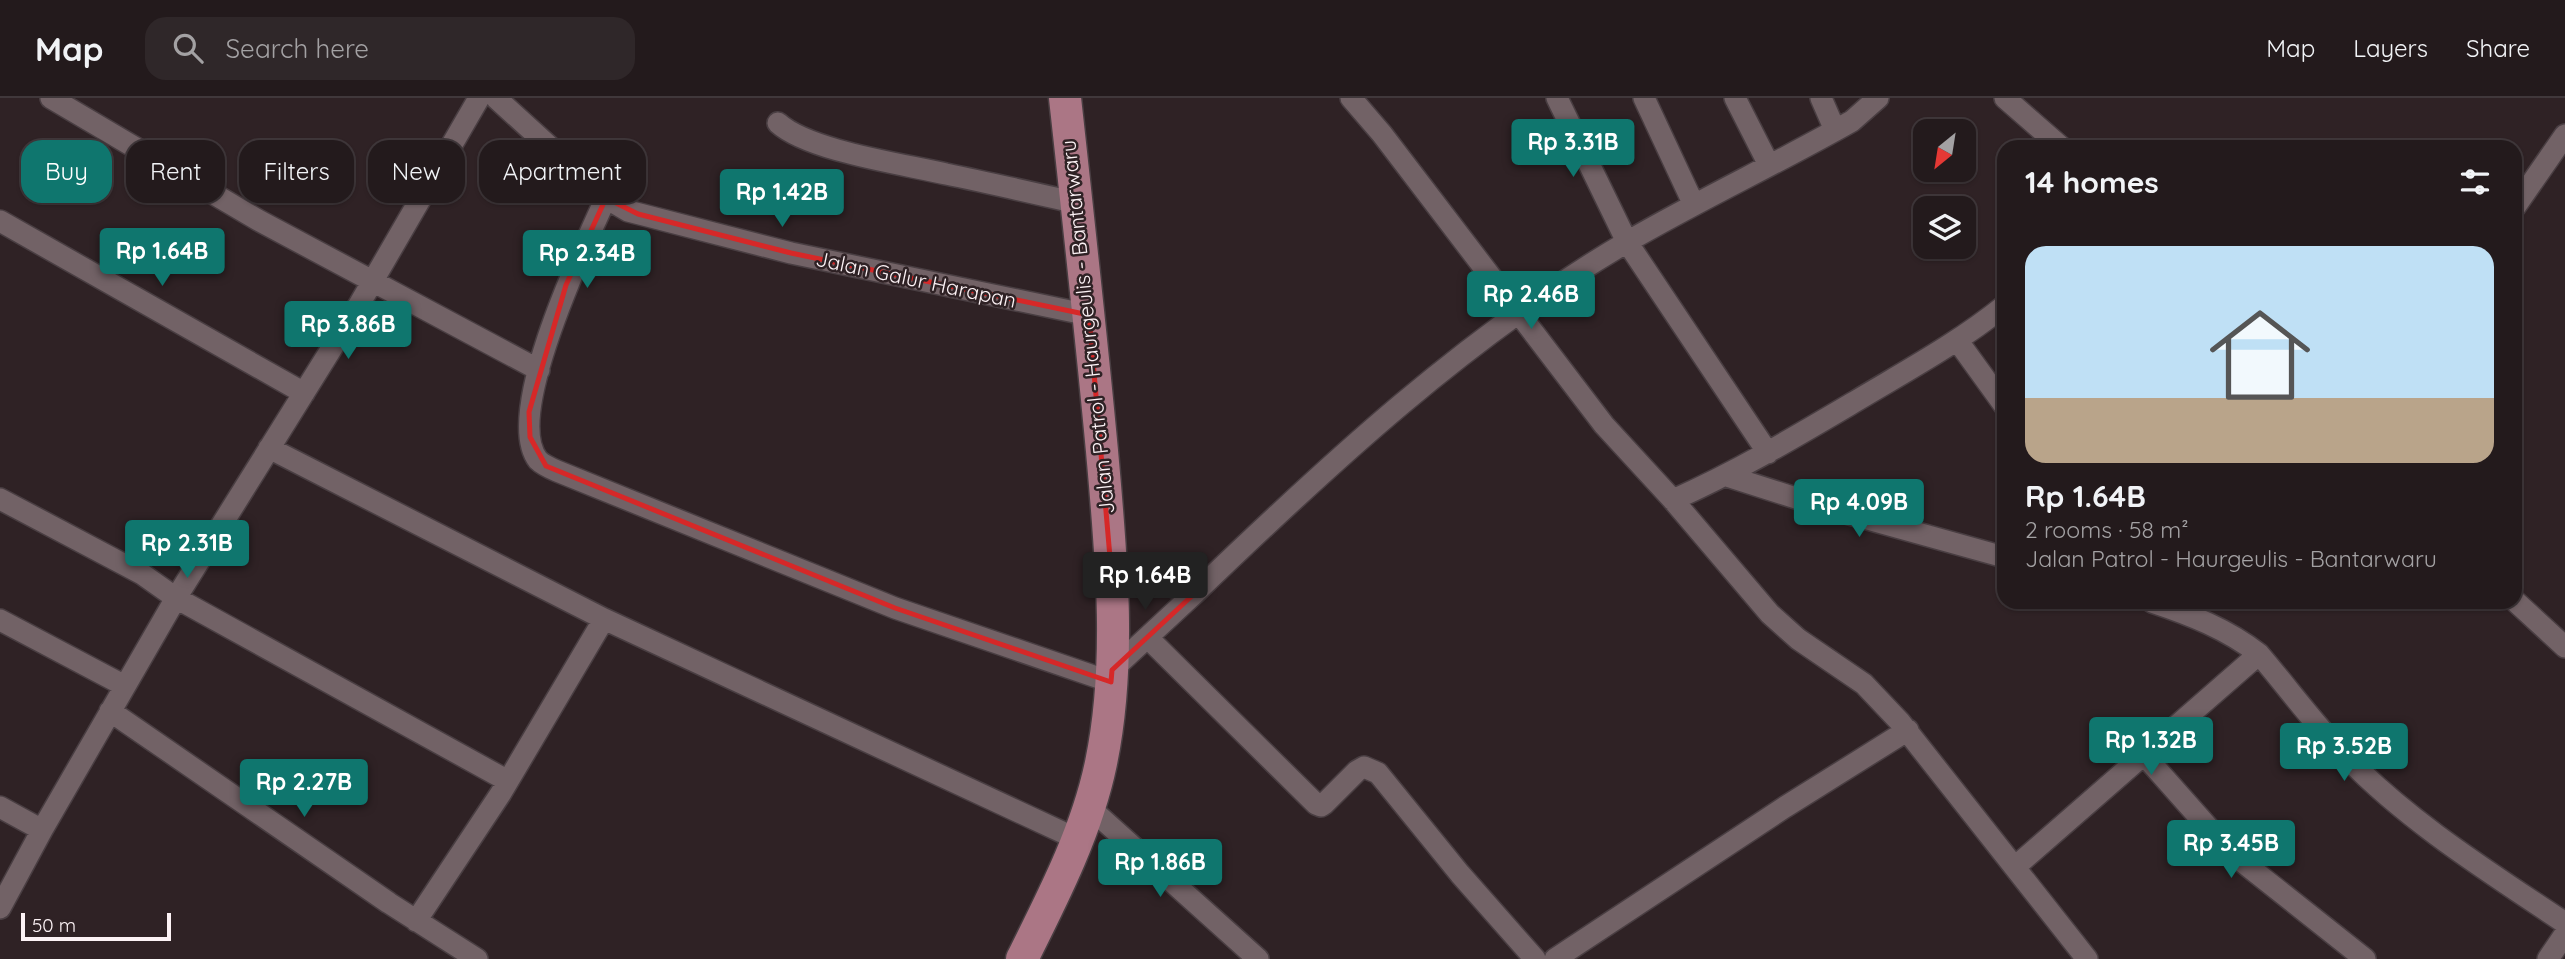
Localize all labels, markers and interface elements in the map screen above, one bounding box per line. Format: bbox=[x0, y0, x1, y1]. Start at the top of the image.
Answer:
search box bbox=[145, 17, 635, 80]
text: Map bbox=[35, 28, 103, 69]
icon: search bbox=[169, 29, 207, 67]
text: Search here bbox=[225, 32, 369, 65]
text: Map bbox=[2266, 33, 2315, 63]
text: Layers bbox=[2353, 33, 2428, 63]
text: Share bbox=[2466, 33, 2530, 63]
north arrow bbox=[1913, 119, 1976, 182]
map controls bbox=[1913, 119, 1976, 259]
pin: Rp 3.31B bbox=[1501, 120, 1645, 179]
text: Rp 3.31B bbox=[1527, 127, 1619, 156]
street label: Jalan Patrol - Haurgeulis - Bantarwaru bbox=[1054, 139, 1120, 515]
chip: Buy bbox=[21, 140, 112, 203]
chip: Rent bbox=[126, 140, 225, 203]
chip: Filters bbox=[239, 140, 354, 203]
chip: New bbox=[368, 140, 465, 203]
chip: Apartment bbox=[479, 140, 646, 203]
text: 14 homes bbox=[2025, 163, 2159, 201]
icon: filters bbox=[2456, 163, 2494, 201]
pin: Rp 1.42B bbox=[710, 170, 854, 229]
text: Rp 1.42B bbox=[736, 177, 828, 206]
button: layers bbox=[1913, 196, 1976, 259]
pin: Rp 1.64B bbox=[90, 228, 234, 288]
pin: Rp 2.34B bbox=[515, 230, 659, 290]
text: Rp 1.64B bbox=[116, 236, 208, 265]
text: Rp 2.34B bbox=[539, 238, 635, 267]
street label: Jalan Galur Harapan bbox=[814, 245, 1019, 313]
pin: Rp 2.46B bbox=[1459, 272, 1603, 331]
text: Rp 2.46B bbox=[1483, 279, 1579, 308]
icon: home bbox=[2197, 292, 2323, 418]
pin: Rp 3.86B bbox=[276, 302, 420, 361]
text: Rp 3.86B bbox=[300, 309, 396, 338]
text: Rp 1.64B bbox=[2025, 477, 2146, 515]
pin: Rp 4.09B bbox=[1787, 480, 1931, 539]
text: Rp 4.09B bbox=[1810, 487, 1908, 516]
text: 2 rooms · 58 m² bbox=[2025, 515, 2188, 544]
pin: Rp 2.31B bbox=[115, 520, 259, 580]
text: Rp 2.31B bbox=[141, 528, 233, 557]
text: Jalan Patrol - Haurgeulis - Bantarwaru bbox=[2025, 544, 2437, 573]
pin: Rp 1.64B bbox=[1073, 552, 1217, 612]
text: Rp 1.64B bbox=[1099, 560, 1191, 589]
pin: Rp 1.32B bbox=[2079, 718, 2223, 777]
pin: Rp 3.52B bbox=[2272, 724, 2416, 783]
text: Rp 1.32B bbox=[2105, 725, 2197, 754]
text: Rp 3.52B bbox=[2296, 731, 2392, 760]
pin: Rp 2.27B bbox=[232, 760, 376, 819]
text: Rp 2.27B bbox=[256, 767, 352, 796]
pin: Rp 3.45B bbox=[2159, 820, 2303, 880]
text: Rp 3.45B bbox=[2183, 828, 2279, 857]
pin: Rp 1.86B bbox=[1088, 840, 1232, 899]
text: Rp 1.86B bbox=[1114, 847, 1206, 876]
scale bar bbox=[21, 910, 172, 942]
text: 50 m bbox=[32, 913, 76, 937]

